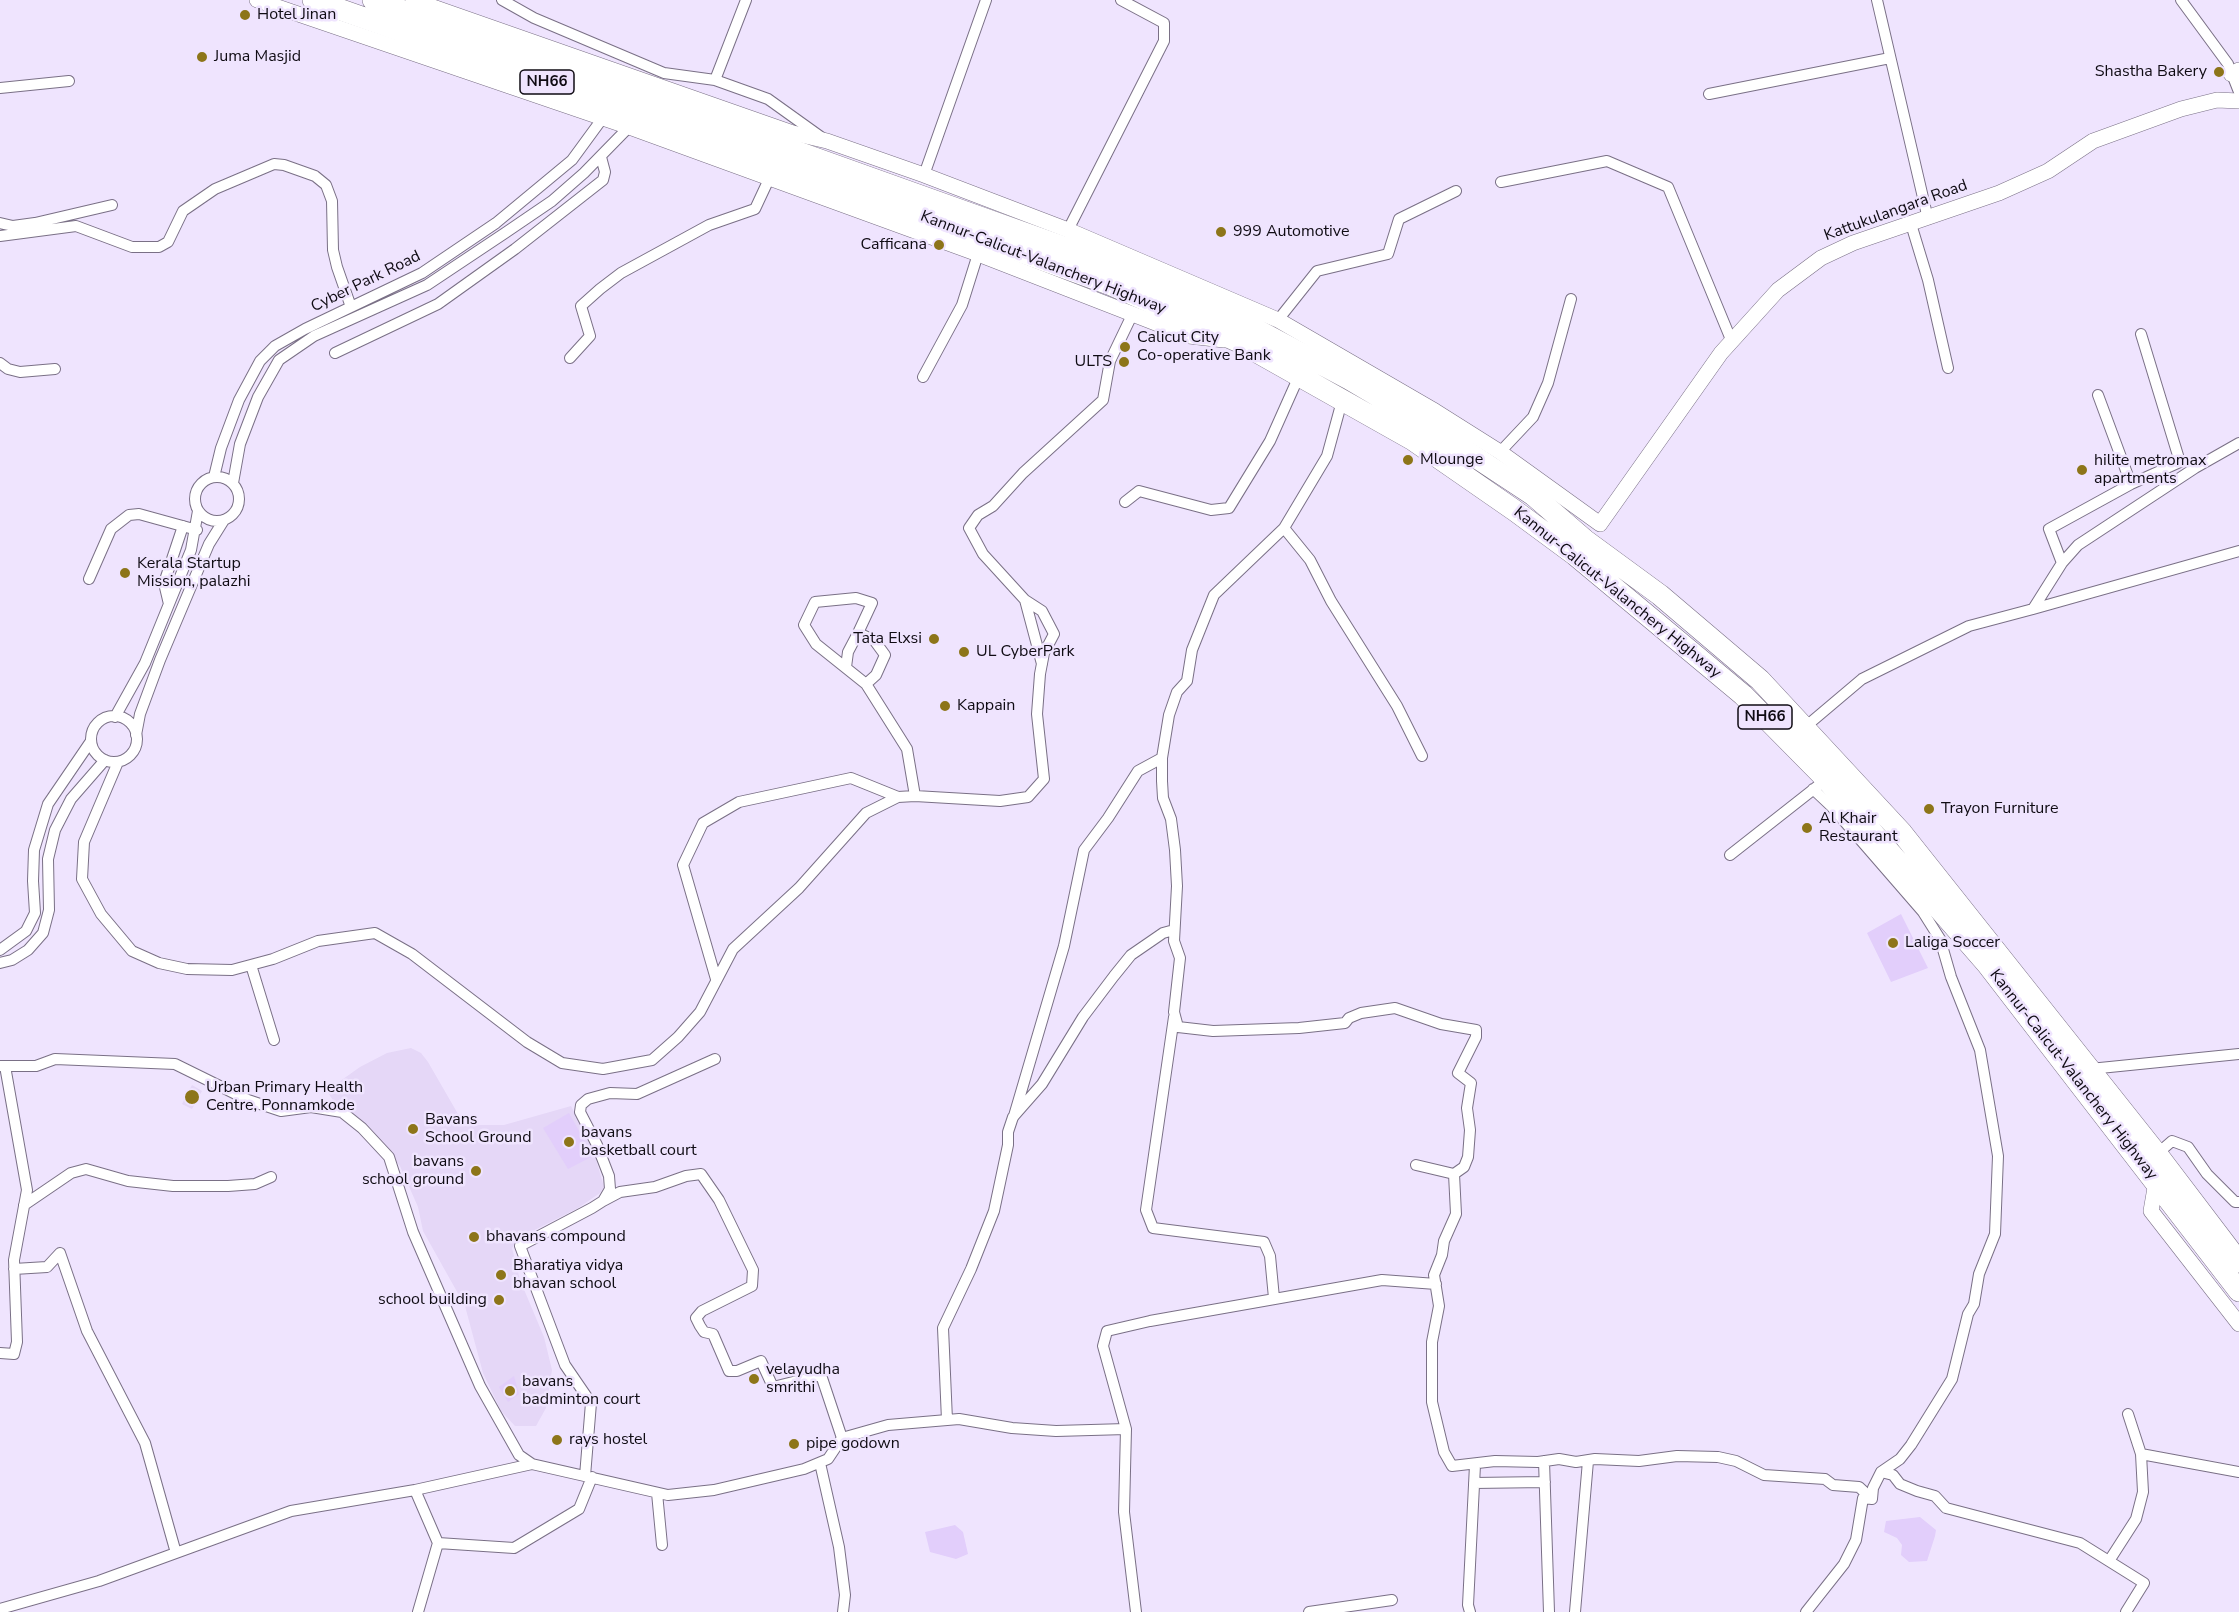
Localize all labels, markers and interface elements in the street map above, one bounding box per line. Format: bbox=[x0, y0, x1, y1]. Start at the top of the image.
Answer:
place label: Hotel Jinan bbox=[257, 5, 336, 25]
marker: Hotel Jinan bbox=[238, 8, 252, 22]
place label: Juma Masjid bbox=[214, 47, 301, 67]
marker: Juma Masjid bbox=[195, 50, 209, 64]
place label: Shastha Bakery bbox=[2095, 62, 2207, 82]
marker: Shastha Bakery bbox=[2212, 65, 2226, 79]
road number: NH66 bbox=[520, 70, 574, 94]
street label: Kattukulangara Road bbox=[1822, 176, 1970, 246]
street label: Kannur-Calicut-Valanchery Highway bbox=[917, 207, 1169, 319]
place label: 999 Automotive bbox=[1233, 222, 1349, 242]
marker: 999 Automotive bbox=[1214, 225, 1228, 239]
place label: Cafficana bbox=[861, 235, 927, 255]
marker: Cafficana bbox=[932, 238, 946, 252]
street label: Cyber Park Road bbox=[308, 247, 424, 317]
place label: Calicut City Co-operative Bank bbox=[1137, 328, 1271, 366]
marker: Calicut City Co-operative Bank bbox=[1118, 340, 1132, 354]
place label: ULTS bbox=[1075, 352, 1112, 372]
marker: ULTS bbox=[1117, 355, 1131, 369]
place label: Mlounge bbox=[1420, 450, 1483, 470]
place label: hilite metromax apartments bbox=[2094, 451, 2206, 489]
marker: Mlounge bbox=[1401, 453, 1415, 467]
marker: hilite metromax apartments bbox=[2075, 463, 2089, 477]
street label: Kannur-Calicut-Valanchery Highway bbox=[1509, 503, 1725, 683]
place label: Kerala Startup Mission, palazhi bbox=[137, 554, 250, 592]
marker: Kerala Startup Mission, palazhi bbox=[118, 566, 132, 580]
place label: Tata Elxsi bbox=[853, 629, 922, 649]
marker: Tata Elxsi bbox=[927, 632, 941, 646]
place label: UL CyberPark bbox=[976, 642, 1075, 662]
marker: UL CyberPark bbox=[957, 645, 971, 659]
place label: Kappain bbox=[957, 696, 1015, 716]
marker: Kappain bbox=[938, 699, 952, 713]
road number: NH66 bbox=[1738, 705, 1792, 729]
place label: Trayon Furniture bbox=[1941, 799, 2058, 819]
marker: Trayon Furniture bbox=[1922, 802, 1936, 816]
place label: Al Khair Restaurant bbox=[1819, 809, 1898, 847]
marker: Al Khair Restaurant bbox=[1800, 821, 1814, 835]
place label: Laliga Soccer bbox=[1905, 933, 2000, 953]
marker: Laliga Soccer bbox=[1886, 936, 1900, 950]
street label: Kannur-Calicut-Valanchery Highway bbox=[1985, 966, 2161, 1184]
place label: Urban Primary Health Centre, Ponnamkode bbox=[206, 1078, 363, 1116]
marker: Urban Primary Health Centre, Ponnamkode bbox=[183, 1088, 201, 1106]
place label: Bavans School Ground bbox=[425, 1110, 532, 1148]
marker: Bavans School Ground bbox=[406, 1122, 420, 1136]
place label: bavans basketball court bbox=[581, 1123, 697, 1161]
marker: bavans basketball court bbox=[562, 1135, 576, 1149]
place label: bavans school ground bbox=[362, 1152, 464, 1190]
marker: bavans school ground bbox=[469, 1164, 483, 1178]
place label: bhavans compound bbox=[486, 1227, 626, 1247]
marker: bhavans compound bbox=[467, 1230, 481, 1244]
place label: Bharatiya vidya bhavan school bbox=[513, 1256, 623, 1294]
marker: Bharatiya vidya bhavan school bbox=[494, 1268, 508, 1282]
place label: school building bbox=[378, 1290, 487, 1310]
marker: school building bbox=[492, 1293, 506, 1307]
place label: velayudha smrithi bbox=[766, 1360, 840, 1398]
place label: bavans badminton court bbox=[522, 1372, 640, 1410]
marker: velayudha smrithi bbox=[747, 1372, 761, 1386]
marker: bavans badminton court bbox=[503, 1384, 517, 1398]
place label: rays hostel bbox=[569, 1430, 647, 1450]
marker: rays hostel bbox=[550, 1433, 564, 1447]
place label: pipe godown bbox=[806, 1434, 900, 1454]
marker: pipe godown bbox=[787, 1437, 801, 1451]

